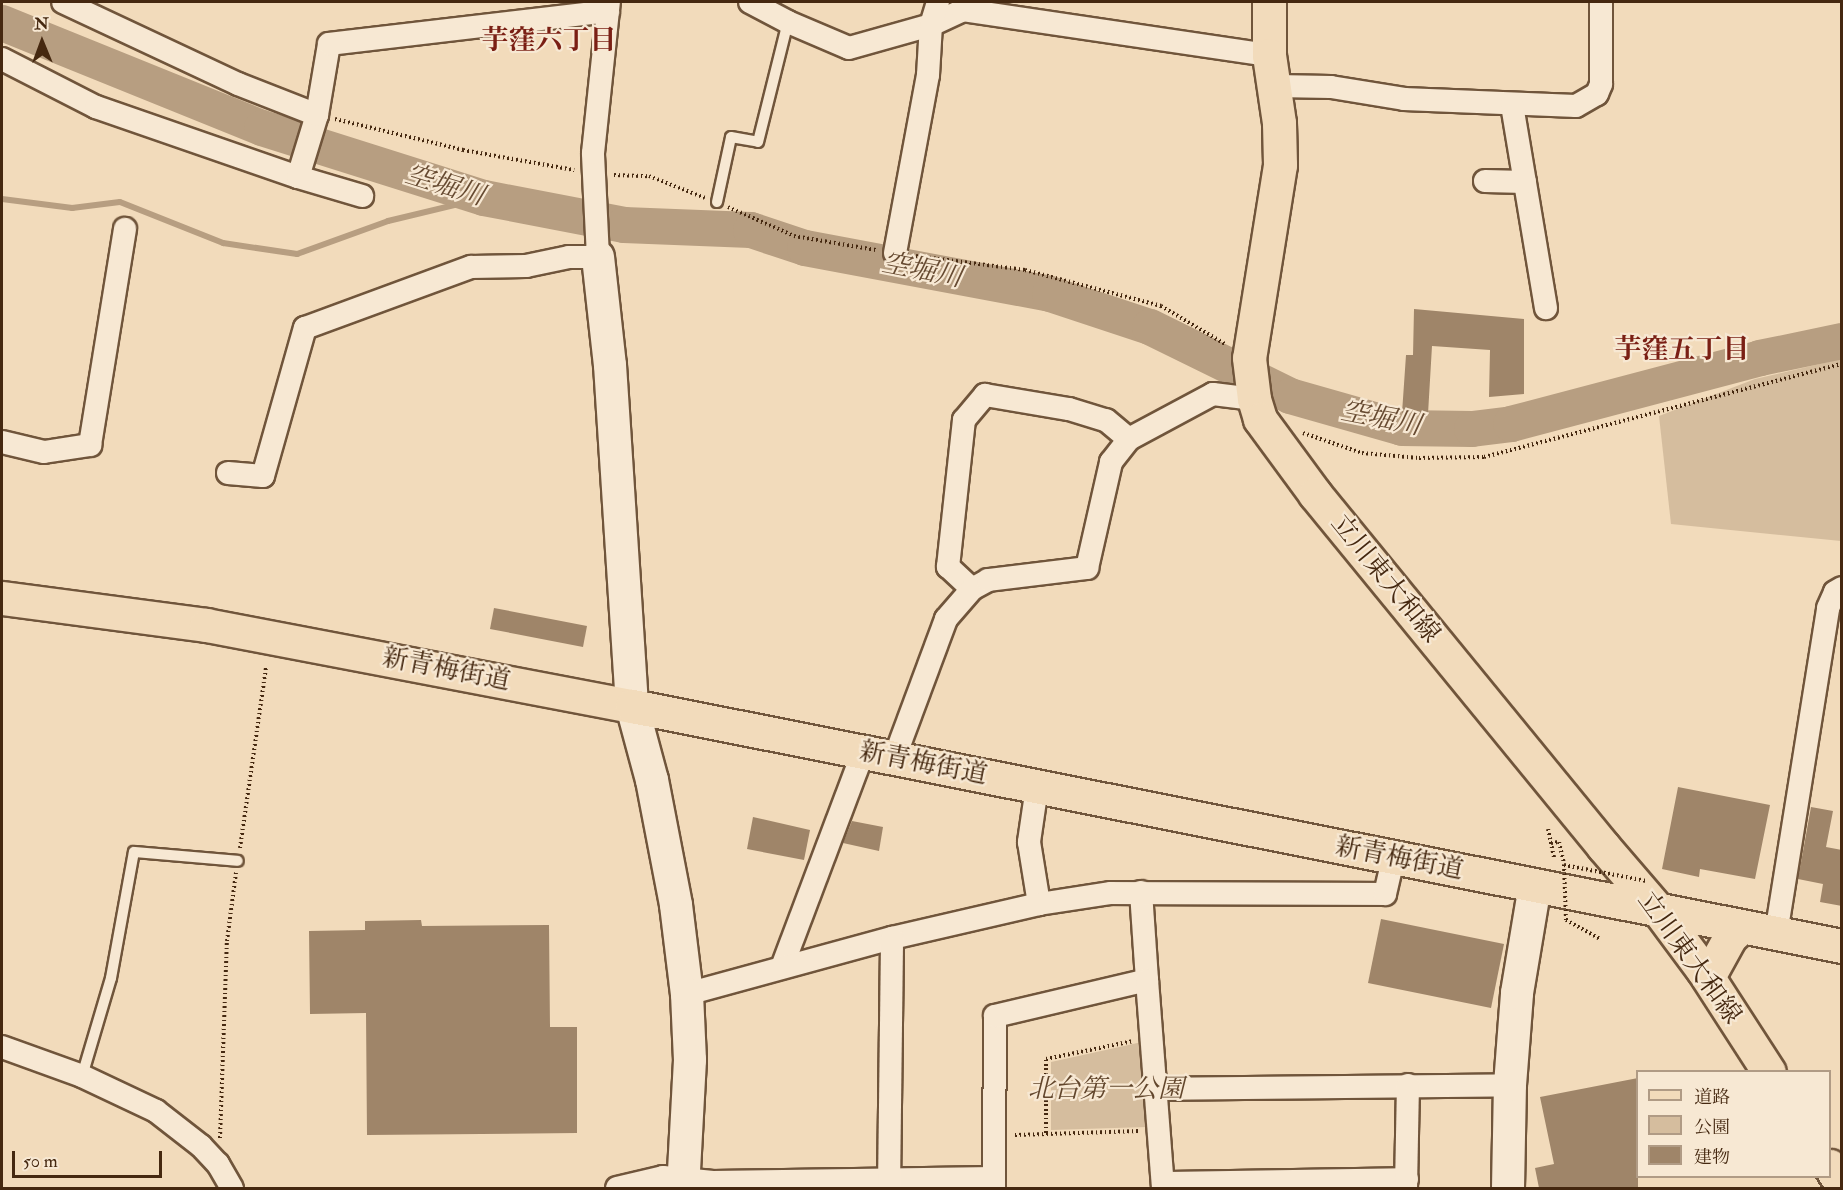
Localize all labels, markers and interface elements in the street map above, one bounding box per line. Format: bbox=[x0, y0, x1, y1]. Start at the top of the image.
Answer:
north arrow bbox=[12, 12, 72, 72]
text: N bbox=[34, 14, 49, 34]
district label: 芋窪六丁目 bbox=[482, 25, 616, 57]
water label: 空堀川 bbox=[402, 158, 488, 212]
water label: 空堀川 bbox=[879, 246, 965, 294]
district label: 芋窪五丁目 bbox=[1615, 334, 1749, 366]
water label: 空堀川 bbox=[1338, 394, 1424, 442]
street label: 立川東大和線 bbox=[1324, 509, 1446, 649]
street label: 新青梅街道 bbox=[379, 642, 513, 698]
street label: 新青梅街道 bbox=[856, 736, 990, 792]
street label: 新青梅街道 bbox=[1332, 831, 1466, 887]
street label: 立川東大和線 bbox=[1631, 886, 1747, 1030]
legend bbox=[1636, 1070, 1831, 1178]
park label: 北台第一公園 bbox=[1028, 1074, 1184, 1106]
text: 道路 bbox=[1694, 1086, 1730, 1109]
text: 公園 bbox=[1694, 1116, 1730, 1139]
scale bar bbox=[15, 1139, 165, 1177]
text: 建物 bbox=[1694, 1146, 1730, 1169]
text: 50 m bbox=[23, 1150, 58, 1173]

